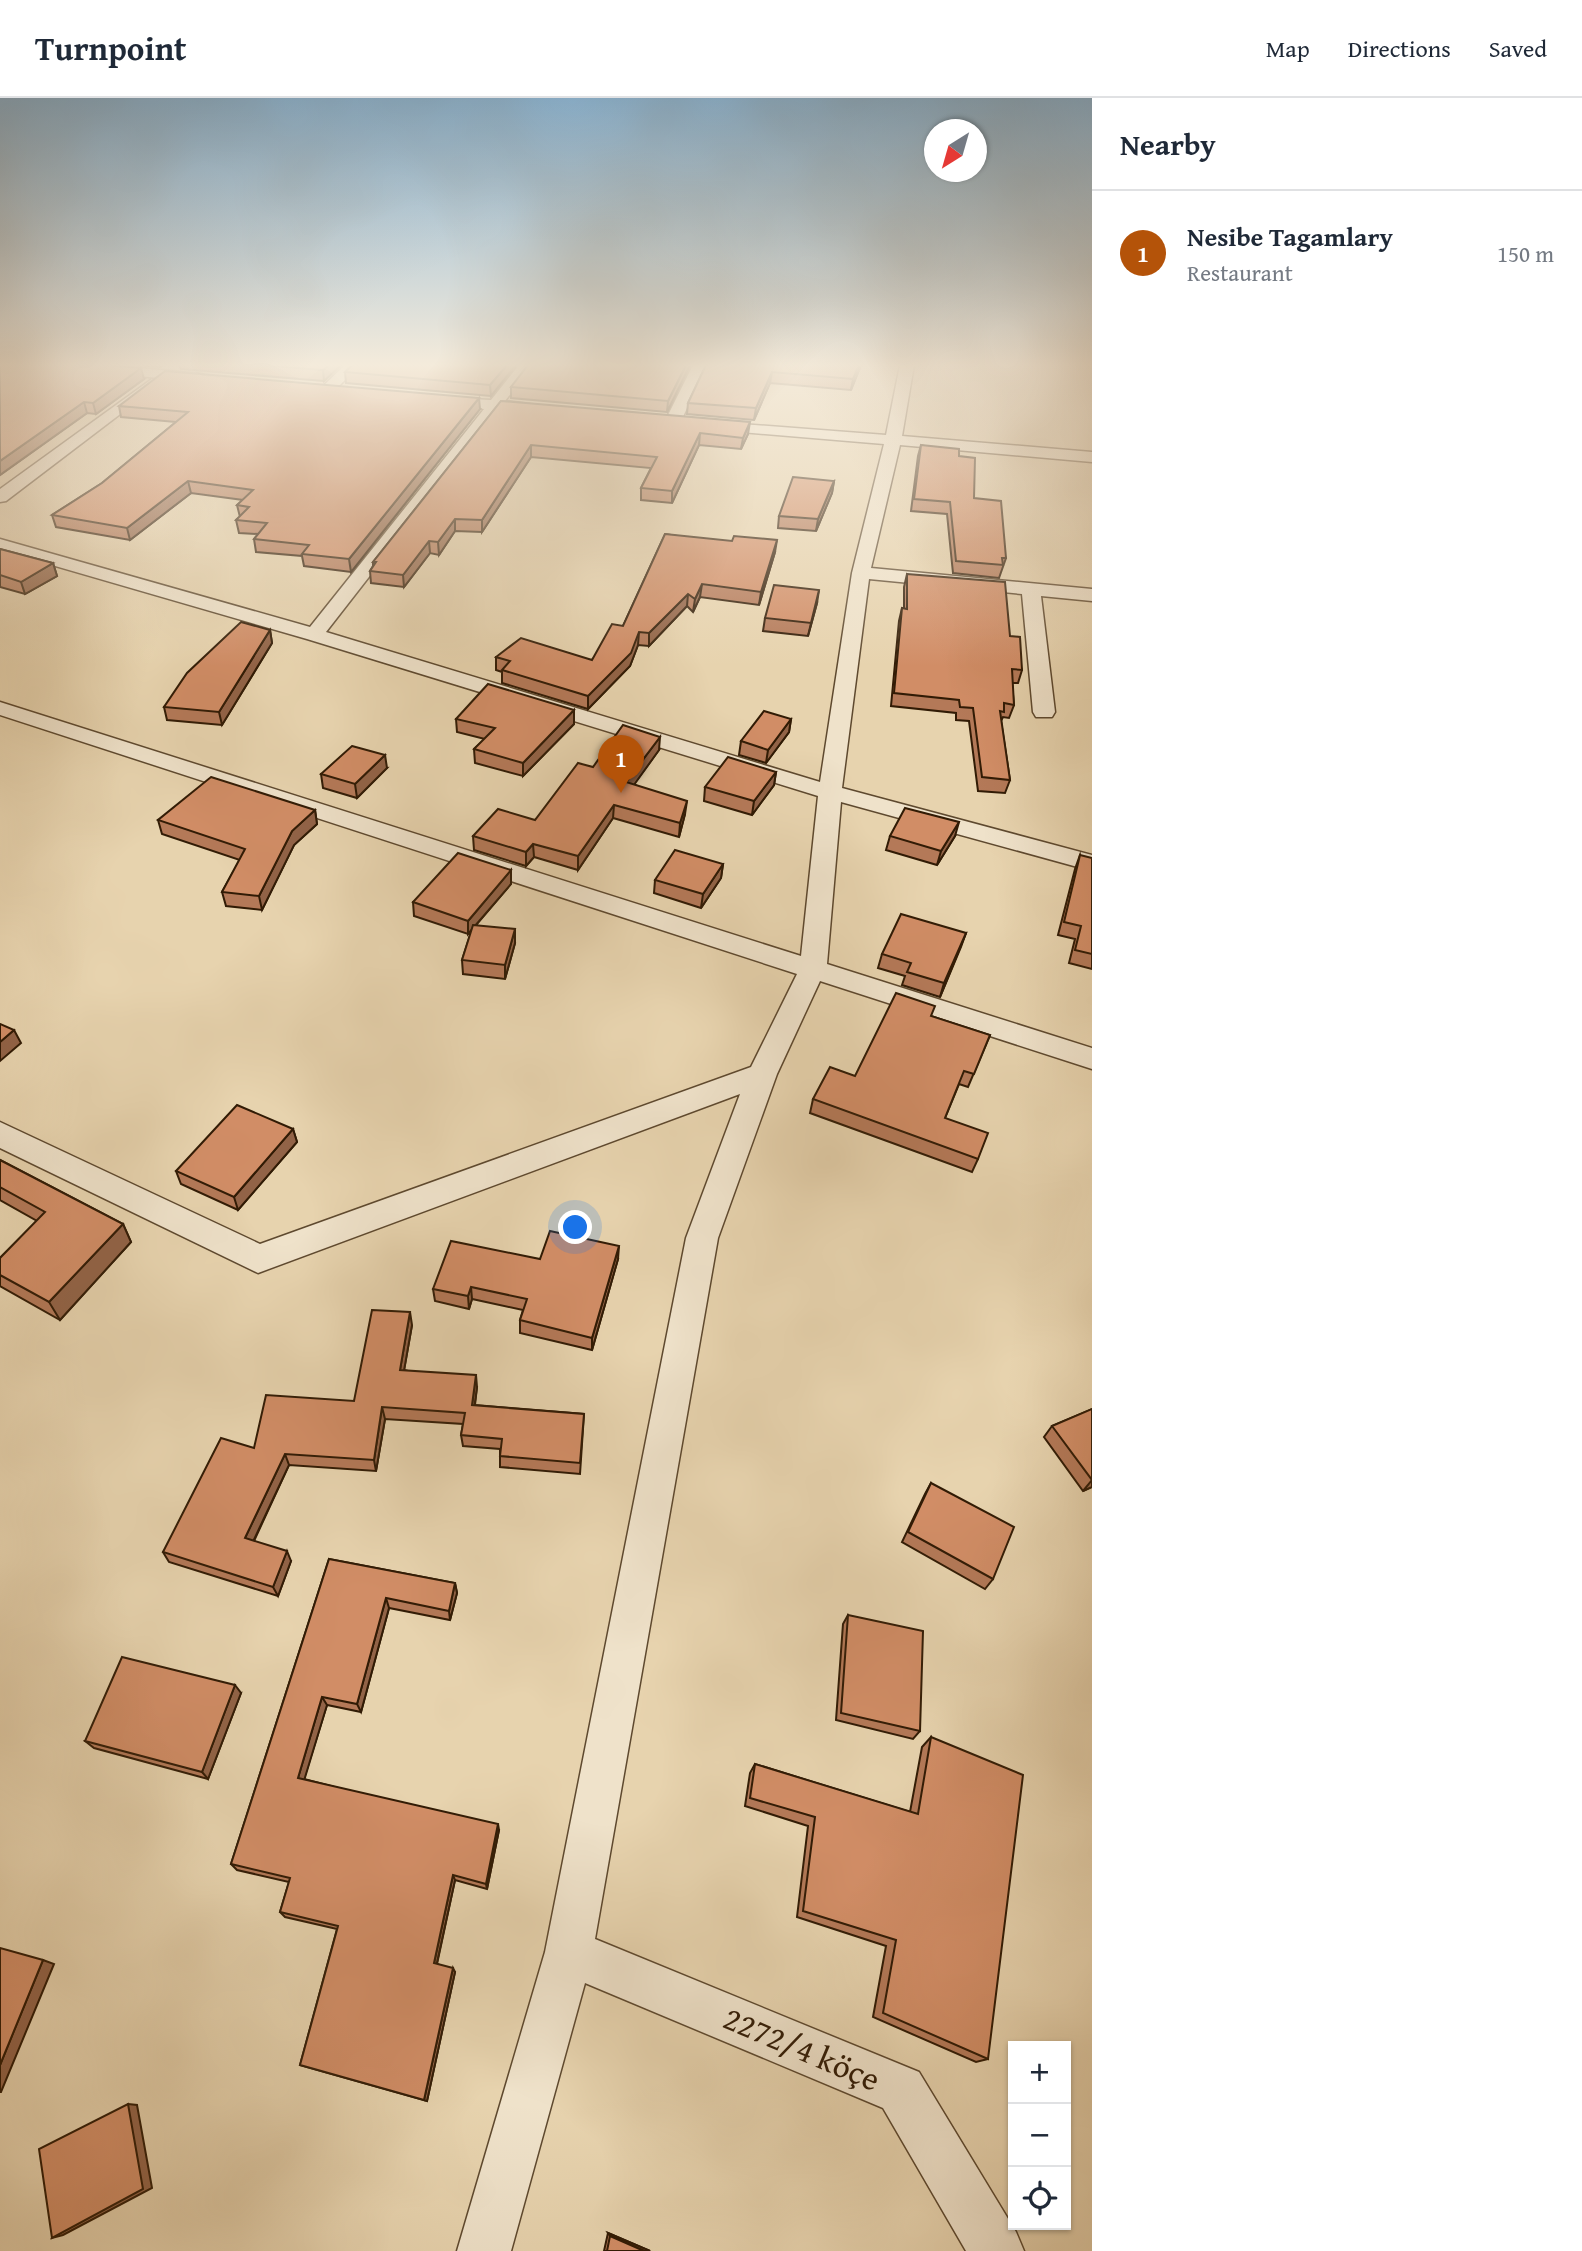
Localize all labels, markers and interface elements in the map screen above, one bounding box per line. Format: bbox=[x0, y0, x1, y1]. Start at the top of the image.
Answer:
text: Turnpoint bbox=[35, 24, 187, 72]
text: Map bbox=[1266, 31, 1310, 66]
text: Directions bbox=[1348, 31, 1451, 66]
text: Saved bbox=[1489, 31, 1547, 66]
north arrow bbox=[924, 119, 987, 182]
text: Nearby bbox=[1120, 122, 1216, 166]
text: Nesibe Tagamlary bbox=[1187, 217, 1393, 256]
text: 1 bbox=[1137, 237, 1149, 270]
text: 150 m bbox=[1497, 237, 1554, 270]
text: Restaurant bbox=[1187, 256, 1293, 289]
pin: 1 bbox=[598, 735, 644, 793]
your location bbox=[558, 1210, 592, 1244]
street label: 2272/4 köçe bbox=[716, 1993, 888, 2103]
map controls bbox=[1008, 2041, 1071, 2230]
button: + bbox=[1008, 2041, 1071, 2104]
button: − bbox=[1008, 2104, 1071, 2167]
button: locate bbox=[1008, 2167, 1071, 2230]

